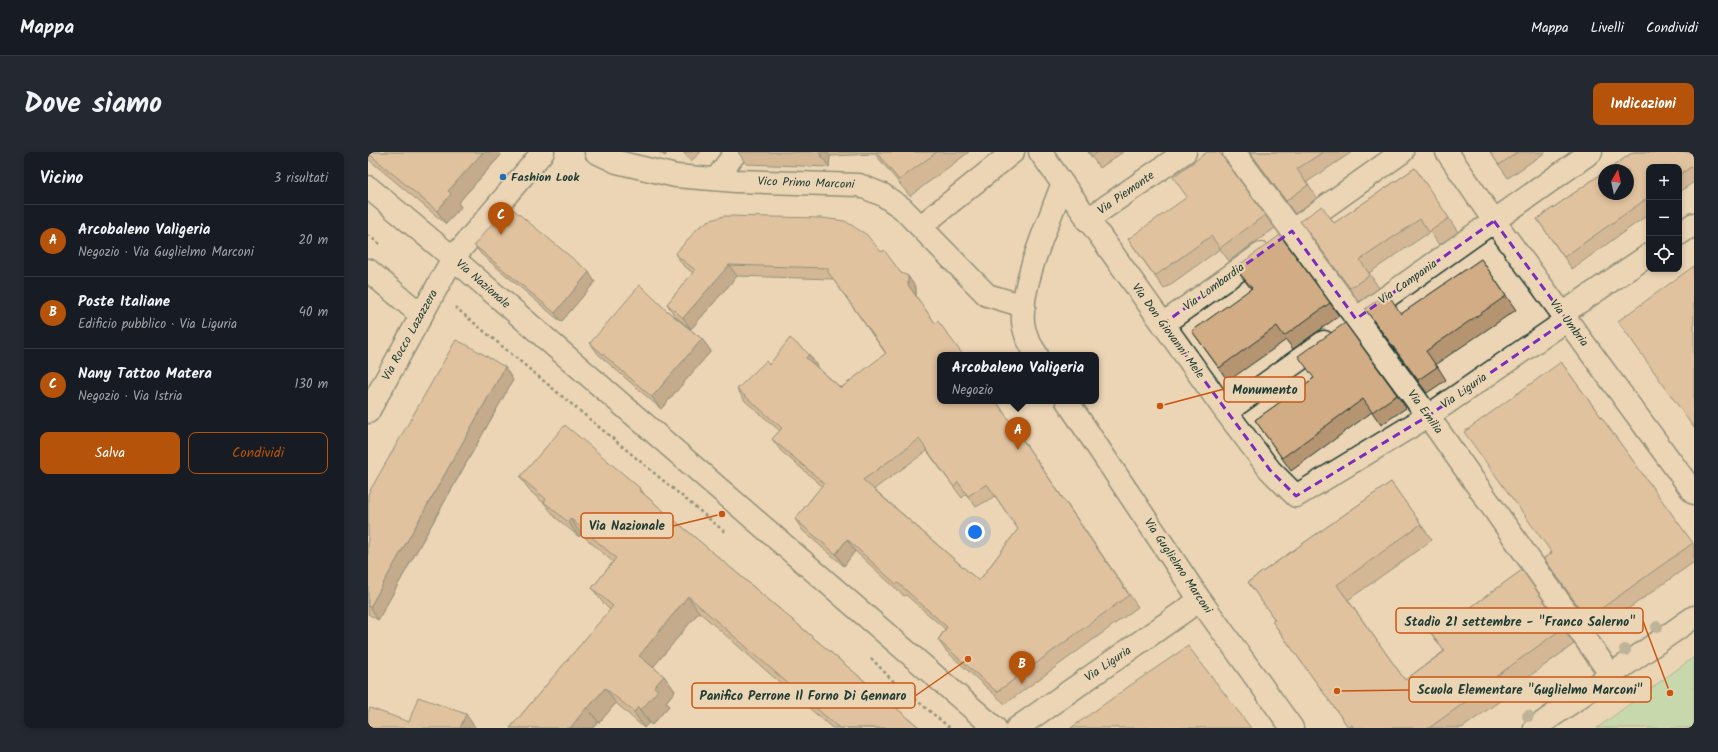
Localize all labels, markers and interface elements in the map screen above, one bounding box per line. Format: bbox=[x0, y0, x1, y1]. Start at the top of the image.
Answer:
text: Mappa bbox=[20, 13, 74, 43]
text: Mappa bbox=[1531, 17, 1569, 39]
text: Livelli bbox=[1591, 17, 1624, 39]
text: Condividi bbox=[1646, 17, 1698, 39]
text: Dove siamo bbox=[24, 82, 162, 127]
button: Indicazioni bbox=[1593, 83, 1694, 125]
north arrow bbox=[1598, 164, 1634, 200]
map controls bbox=[1646, 164, 1682, 272]
button: + bbox=[1646, 164, 1682, 200]
text: Vicino bbox=[40, 165, 83, 192]
street label: Via Piemonte bbox=[1094, 166, 1159, 220]
text: 3 risultati bbox=[274, 168, 328, 189]
place label: Fashion Look bbox=[511, 168, 580, 187]
marker: Fashion Look bbox=[498, 172, 508, 182]
street label: Vico Primo Marconi bbox=[757, 172, 856, 194]
button: − bbox=[1646, 200, 1682, 236]
pin: C bbox=[488, 202, 514, 235]
text: Arcobaleno Valigeria bbox=[78, 218, 210, 242]
text: A bbox=[49, 230, 57, 251]
text: 20 m bbox=[298, 230, 328, 251]
button: locate bbox=[1646, 236, 1682, 272]
text: Negozio · Via Guglielmo Marconi bbox=[78, 242, 254, 263]
street label: Via Campania bbox=[1375, 254, 1442, 309]
street label: Via Nazionale bbox=[451, 255, 515, 314]
street label: Via Lombardia bbox=[1179, 258, 1249, 316]
street label: Via Don Giovanni Mele bbox=[1127, 279, 1210, 383]
street label: Via Rocco Lazazzera bbox=[377, 286, 443, 384]
text: Poste Italiane bbox=[78, 290, 170, 314]
street label: Via Umbria bbox=[1545, 295, 1593, 351]
text: B bbox=[49, 302, 57, 323]
text: 40 m bbox=[299, 302, 328, 323]
text: Edificio pubblico · Via Liguria bbox=[78, 314, 237, 335]
popup bbox=[937, 352, 1099, 404]
text: Arcobaleno Valigeria bbox=[952, 356, 1084, 380]
text: Nany Tattoo Matera bbox=[78, 362, 212, 386]
street label: Via Liguria bbox=[1437, 368, 1491, 414]
text: C bbox=[49, 374, 57, 395]
text: 130 m bbox=[294, 374, 328, 395]
callout: Monumento bbox=[1224, 377, 1305, 402]
text: Negozio bbox=[952, 380, 993, 401]
text: Monumento bbox=[1232, 380, 1298, 401]
text: Negozio · Via Istria bbox=[78, 386, 182, 407]
street label: Via Emilia bbox=[1402, 386, 1448, 438]
pin: A bbox=[1005, 417, 1031, 450]
button: Salva bbox=[40, 432, 180, 474]
button: Condividi bbox=[188, 432, 328, 474]
callout: Via Nazionale bbox=[581, 513, 673, 538]
street label: Via Guglielmo Marconi bbox=[1139, 514, 1218, 618]
text: Via Nazionale bbox=[589, 516, 666, 537]
your location bbox=[965, 522, 985, 542]
callout: Stadio 21 settembre - "Franco Salerno" bbox=[1396, 608, 1643, 633]
text: Stadio 21 settembre - "Franco Salerno" bbox=[1405, 612, 1635, 633]
street label: Via Liguria bbox=[1081, 641, 1136, 687]
pin: B bbox=[1009, 651, 1035, 684]
callout: Scuola Elementare "Guglielmo Marconi" bbox=[1409, 677, 1651, 702]
text: Scuola Elementare "Guglielmo Marconi" bbox=[1417, 680, 1643, 701]
callout: Panifico Perrone Il Forno Di Gennaro bbox=[692, 683, 915, 708]
text: Panifico Perrone Il Forno Di Gennaro bbox=[700, 686, 906, 707]

